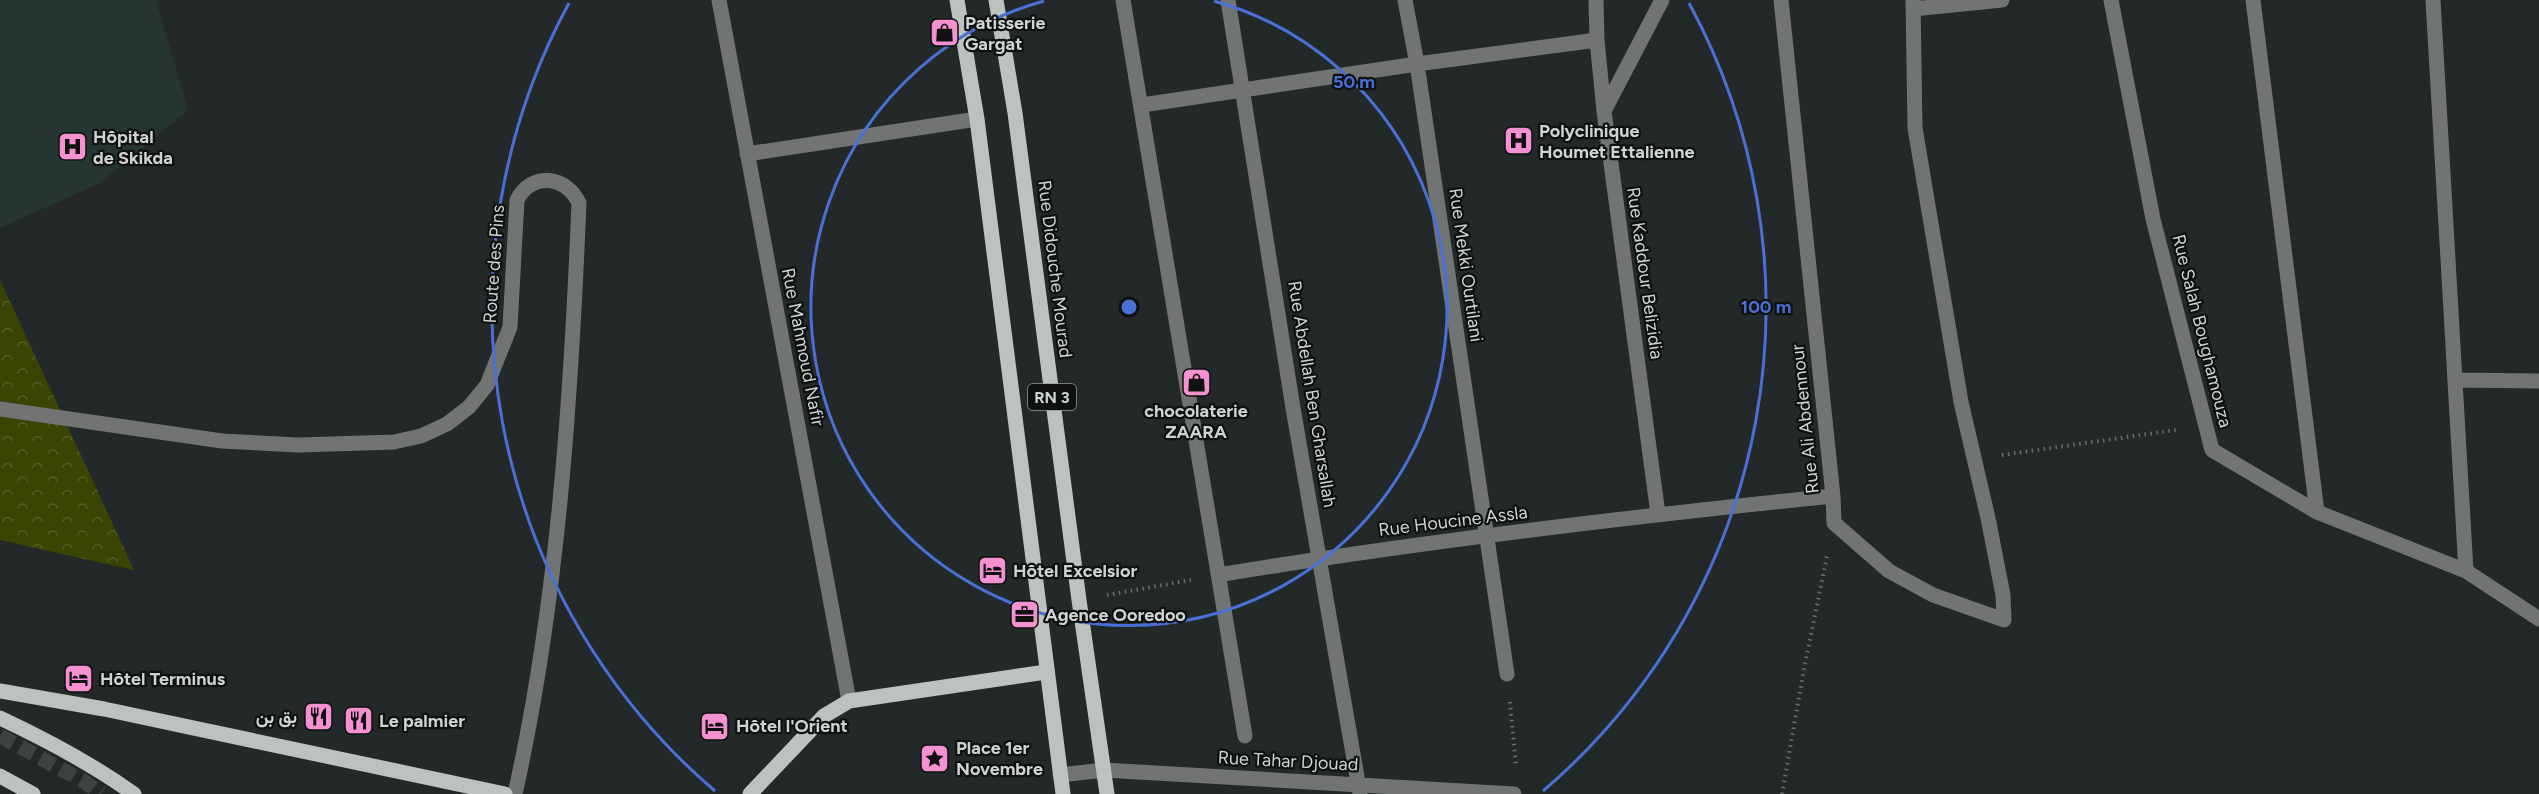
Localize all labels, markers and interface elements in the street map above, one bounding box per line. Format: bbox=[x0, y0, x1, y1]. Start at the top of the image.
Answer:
place label: Patisserie Gargat bbox=[965, 12, 1045, 55]
shop icon: Patisserie Gargat bbox=[928, 17, 960, 49]
text: 50 m bbox=[1333, 71, 1375, 93]
place label: Polyclinique Houmet Ettalienne bbox=[1539, 120, 1694, 163]
hospital icon: Polyclinique Houmet Ettalienne bbox=[1502, 125, 1534, 157]
place label: Hôpital de Skikda bbox=[93, 126, 173, 169]
hospital icon: Hôpital de Skikda bbox=[56, 131, 88, 163]
street label: Rue Didouche Mourad bbox=[1033, 179, 1077, 359]
street label: Rue Kaddour Belizidia bbox=[1622, 186, 1668, 360]
street label: Rue Mekki Ourtilani bbox=[1444, 187, 1488, 343]
street label: Route des Pins bbox=[479, 204, 509, 324]
street label: Rue Salah Boughamouza bbox=[2167, 232, 2237, 430]
street label: Rue Mahmoud Nafir bbox=[777, 266, 829, 428]
street label: Rue Abdellah Ben Gharsallah bbox=[1283, 279, 1341, 509]
text: 100 m bbox=[1741, 296, 1791, 318]
centre of rings bbox=[1119, 297, 1139, 317]
street label: Rue Ali Abdennour bbox=[1786, 343, 1824, 495]
shop icon: chocolaterie ZAARA bbox=[1180, 366, 1212, 398]
road number: RN 3 bbox=[1028, 384, 1076, 410]
place label: chocolaterie ZAARA bbox=[1144, 400, 1248, 443]
street label: Rue Houcine Assla bbox=[1377, 501, 1529, 541]
hotel icon: Hôtel Excelsior bbox=[976, 555, 1008, 587]
place label: Hôtel Excelsior bbox=[1013, 560, 1137, 582]
office icon: Agence Ooredoo bbox=[1008, 599, 1040, 631]
place label: Agence Ooredoo bbox=[1045, 604, 1186, 626]
hotel icon: Hôtel Terminus bbox=[63, 663, 95, 695]
place label: Hôtel Terminus bbox=[100, 668, 226, 690]
restaurant icon: بق بن bbox=[302, 701, 334, 733]
restaurant icon: Le palmier bbox=[342, 705, 374, 737]
place label: بق بن bbox=[256, 706, 297, 728]
place label: Le palmier bbox=[379, 710, 465, 732]
hotel icon: Hôtel l'Orient bbox=[699, 710, 731, 742]
place label: Hôtel l'Orient bbox=[736, 715, 848, 737]
place label: Place 1er Novembre bbox=[956, 737, 1043, 780]
place icon: Place 1er Novembre bbox=[919, 742, 951, 774]
street label: Rue Tahar Djouad bbox=[1217, 746, 1359, 776]

